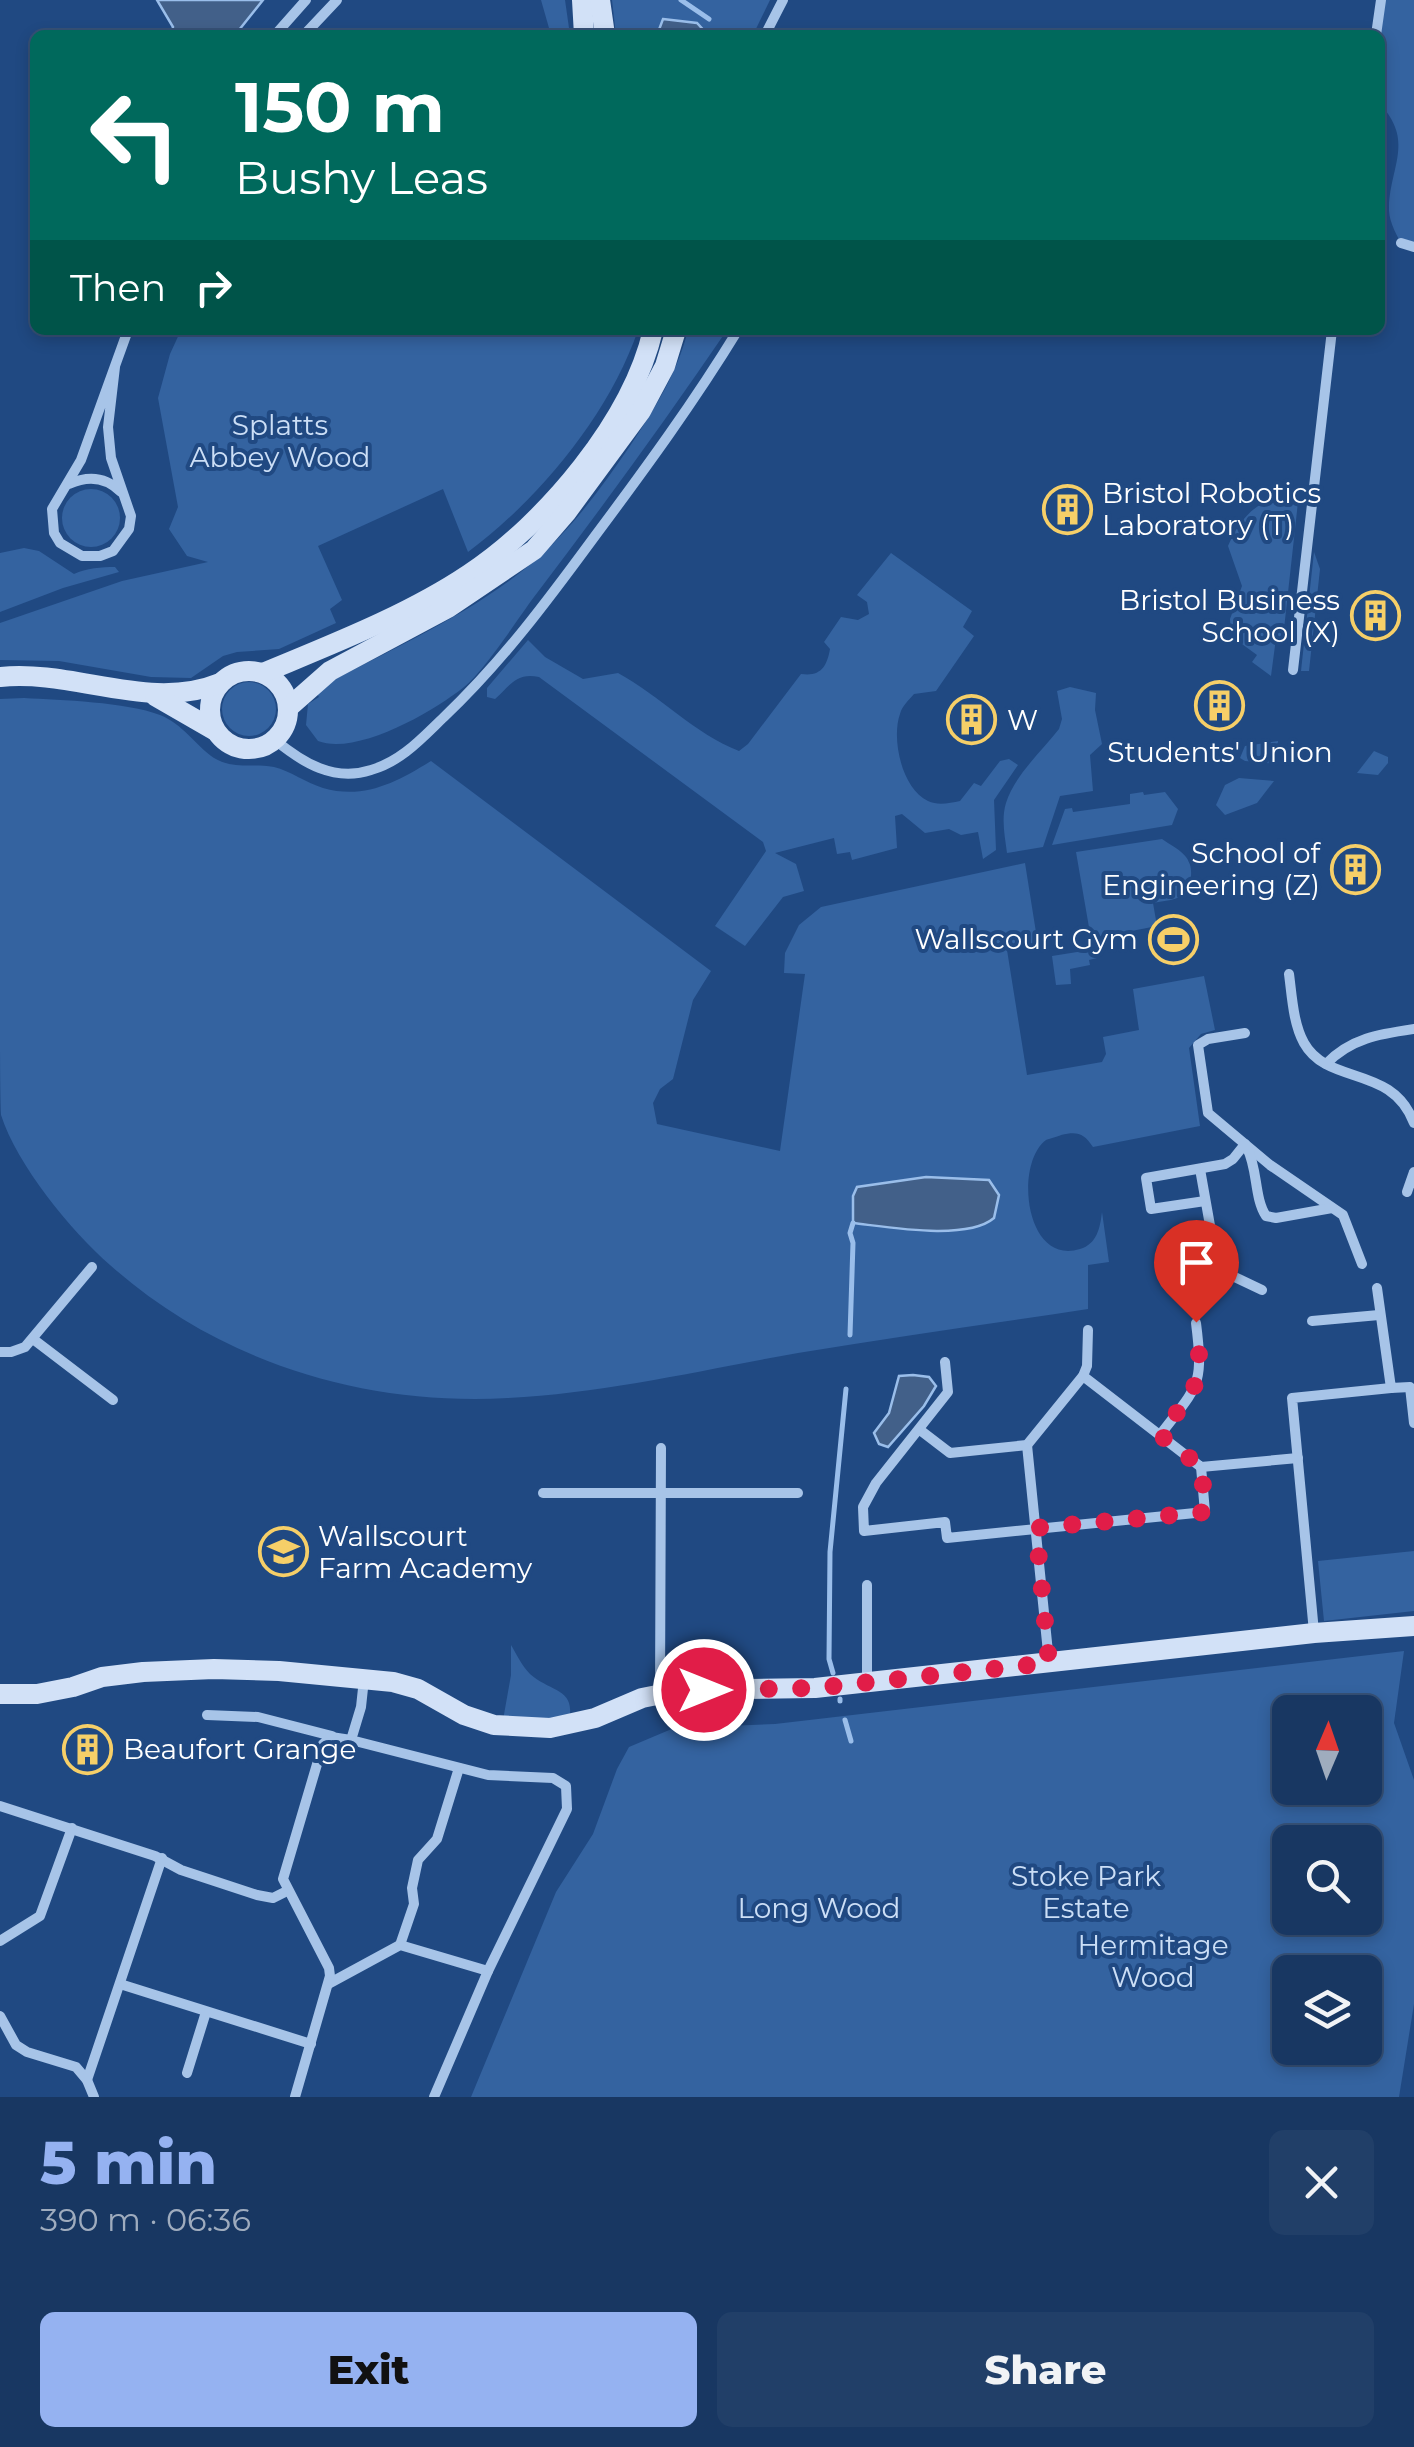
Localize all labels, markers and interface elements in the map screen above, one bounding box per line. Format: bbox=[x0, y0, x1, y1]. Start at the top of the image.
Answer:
text: 150 m bbox=[235, 64, 445, 150]
icon: left bbox=[70, 70, 200, 200]
text: Bushy Leas bbox=[235, 150, 488, 205]
icon: right bbox=[186, 260, 241, 315]
text: Then bbox=[70, 264, 166, 311]
park label: Splatts Abbey Wood bbox=[190, 408, 370, 474]
place label: Bristol Robotics Laboratory (T) bbox=[1102, 476, 1321, 542]
building icon: Bristol Robotics Laboratory (T) bbox=[1041, 483, 1093, 535]
place label: Bristol Business School (X) bbox=[1119, 583, 1340, 649]
building icon: Bristol Business School (X) bbox=[1349, 590, 1401, 642]
building icon: Students' Union bbox=[1194, 679, 1246, 731]
building icon: W bbox=[946, 694, 998, 746]
place label: W bbox=[1007, 703, 1038, 737]
place label: Students' Union bbox=[1107, 735, 1333, 769]
place label: School of Engineering (Z) bbox=[1102, 836, 1321, 902]
building icon: School of Engineering (Z) bbox=[1329, 843, 1381, 895]
sports icon: Wallscourt Gym bbox=[1147, 913, 1199, 965]
place label: Wallscourt Gym bbox=[914, 922, 1138, 956]
pin bbox=[1154, 1220, 1239, 1323]
icon: arrive bbox=[1169, 1235, 1224, 1290]
place label: Wallscourt Farm Academy bbox=[318, 1519, 533, 1585]
school or university icon: Wallscourt Farm Academy bbox=[257, 1526, 309, 1578]
position arrow bbox=[652, 1638, 756, 1742]
north arrow bbox=[1272, 1695, 1382, 1805]
map controls bbox=[1272, 1695, 1382, 2065]
building icon: Beaufort Grange bbox=[62, 1723, 114, 1775]
place label: Beaufort Grange bbox=[123, 1732, 356, 1766]
button: search bbox=[1272, 1825, 1382, 1935]
park label: Stoke Park Estate bbox=[1011, 1859, 1161, 1925]
park label: Long Wood bbox=[738, 1891, 900, 1925]
park label: Hermitage Wood bbox=[1077, 1928, 1229, 1994]
button: layers bbox=[1272, 1955, 1382, 2065]
text: 5 min bbox=[40, 2126, 217, 2199]
button: close bbox=[1269, 2130, 1374, 2235]
text: 390 m · 06:36 bbox=[40, 2200, 251, 2239]
button: Exit bbox=[40, 2312, 697, 2427]
button: Share bbox=[717, 2312, 1374, 2427]

